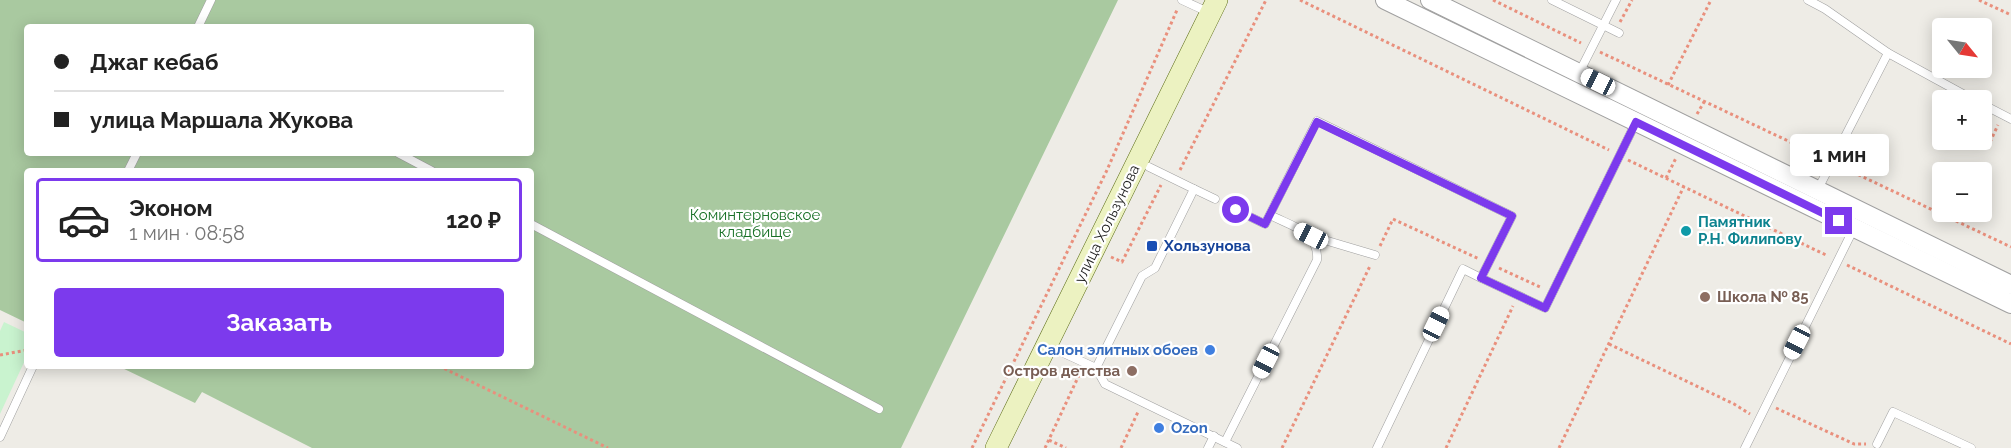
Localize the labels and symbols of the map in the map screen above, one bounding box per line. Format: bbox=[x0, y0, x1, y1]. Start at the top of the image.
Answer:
north arrow bbox=[1932, 18, 1992, 78]
car bbox=[1578, 66, 1618, 98]
callout: 1 мин bbox=[1790, 134, 1888, 176]
street label: улица Хользунова bbox=[1071, 162, 1143, 286]
route start bbox=[1222, 196, 1249, 223]
park label: Коминтерновское кладбище bbox=[690, 206, 820, 241]
route end bbox=[1825, 207, 1852, 234]
place label: Памятник Р.Н. Филипову bbox=[1698, 213, 1803, 248]
car bbox=[1291, 220, 1331, 252]
marker: Памятник Р.Н. Филипову bbox=[1679, 224, 1693, 238]
place label: Хользунова bbox=[1163, 237, 1251, 255]
marker: Хользунова bbox=[1145, 239, 1159, 253]
place label: Школа № 85 bbox=[1717, 288, 1809, 306]
marker: Школа № 85 bbox=[1698, 290, 1712, 304]
car bbox=[1420, 304, 1452, 344]
car bbox=[1781, 322, 1813, 362]
place label: Салон элитных обоев bbox=[1037, 341, 1198, 359]
car bbox=[1250, 341, 1282, 381]
marker: Салон элитных обоев bbox=[1203, 343, 1217, 357]
place label: Остров детства bbox=[1003, 362, 1120, 380]
marker: Остров детства bbox=[1125, 364, 1139, 378]
place label: Ozon bbox=[1171, 419, 1208, 437]
marker: Ozon bbox=[1152, 421, 1166, 435]

